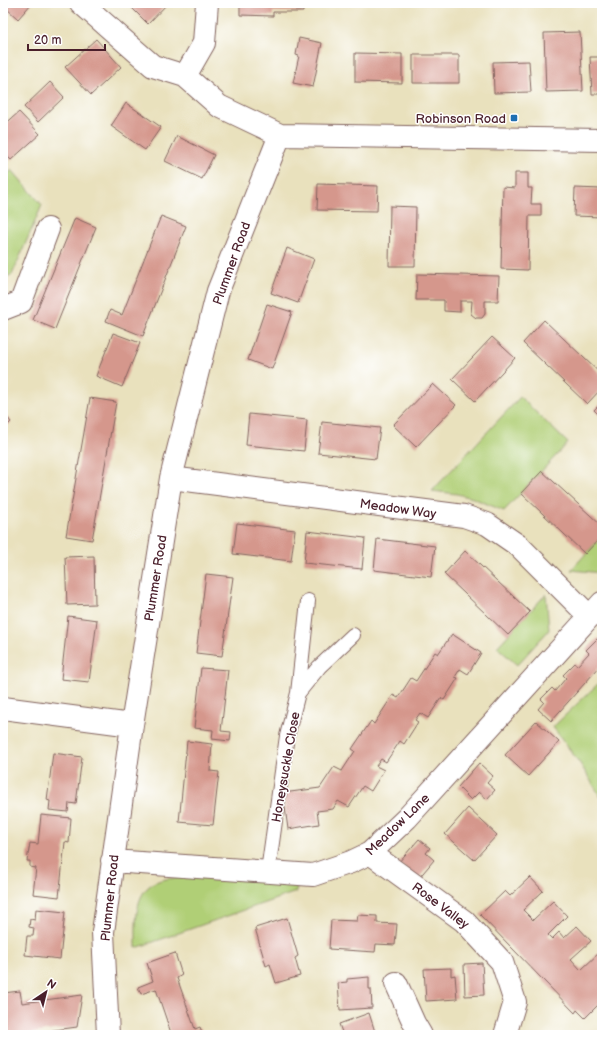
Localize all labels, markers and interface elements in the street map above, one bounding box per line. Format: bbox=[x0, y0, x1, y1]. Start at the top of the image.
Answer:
scale bar bbox=[28, 26, 105, 52]
text: 20 m bbox=[34, 33, 61, 48]
place label: Robinson Road bbox=[416, 111, 506, 127]
marker: Robinson Road bbox=[509, 113, 519, 123]
street label: Plummer Road bbox=[210, 220, 254, 307]
street label: Meadow Way bbox=[359, 496, 437, 522]
street label: Plummer Road bbox=[141, 534, 171, 622]
street label: Honeysuckle Close bbox=[268, 710, 304, 824]
street label: Meadow Lane bbox=[362, 790, 433, 859]
street label: Plummer Road bbox=[97, 854, 123, 942]
street label: Rose Valley bbox=[409, 879, 472, 933]
north arrow bbox=[26, 972, 66, 1012]
text: N bbox=[44, 977, 59, 992]

